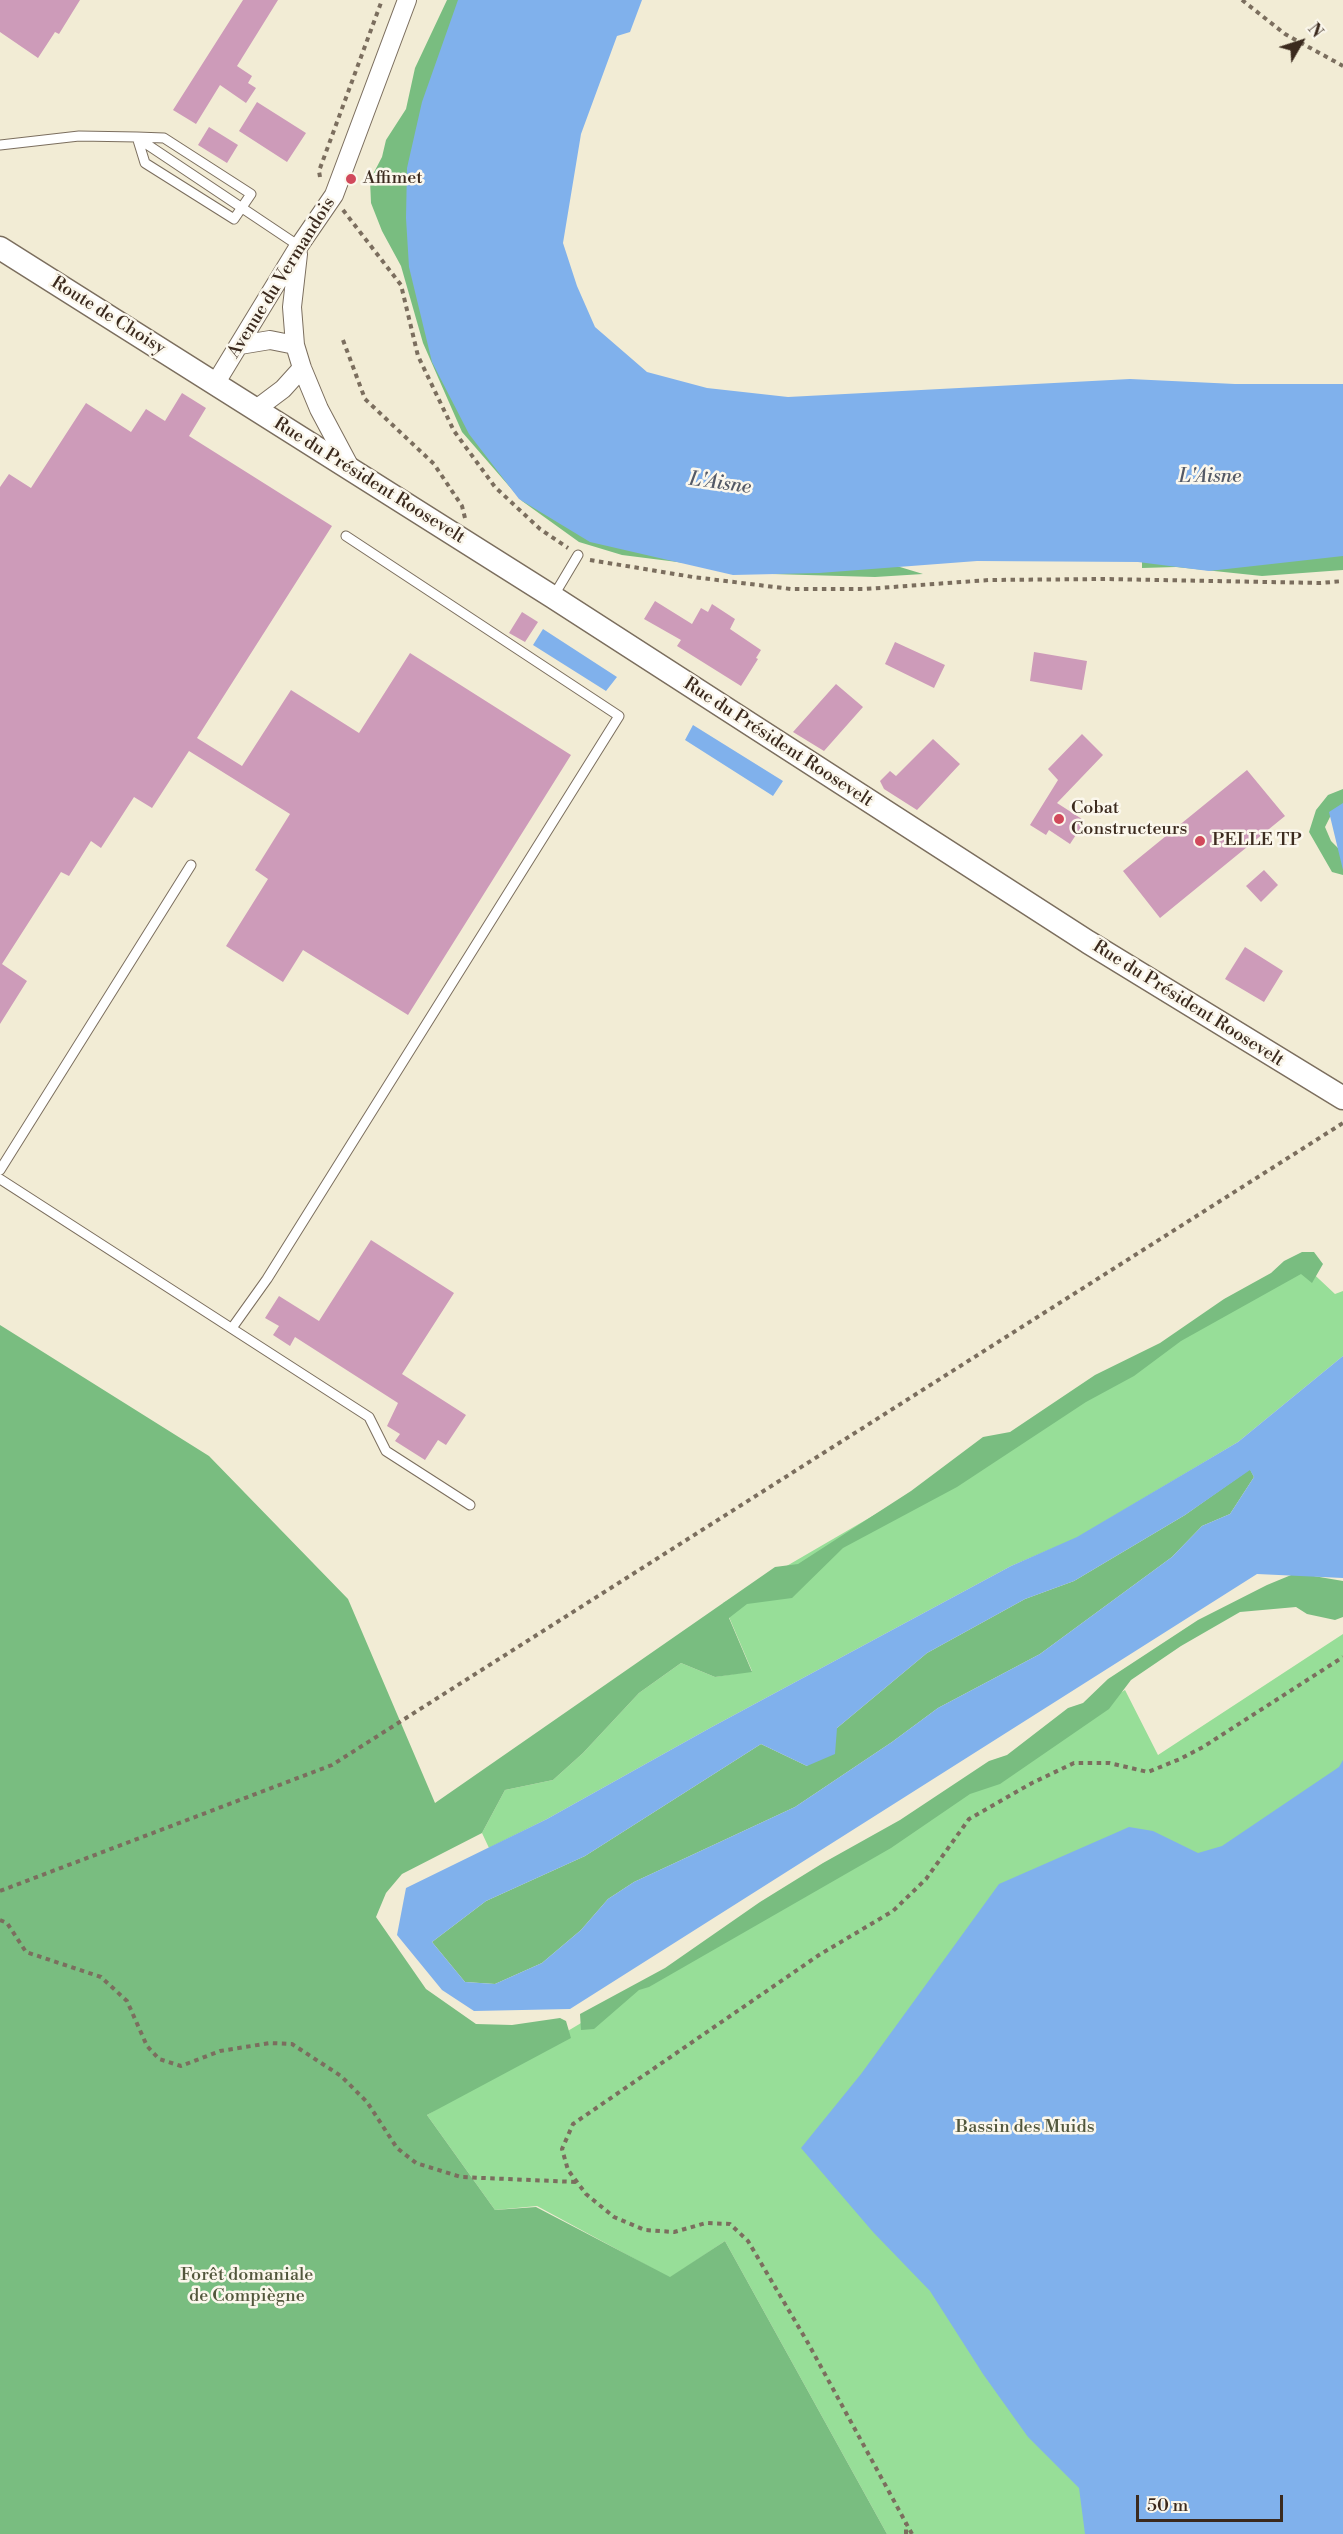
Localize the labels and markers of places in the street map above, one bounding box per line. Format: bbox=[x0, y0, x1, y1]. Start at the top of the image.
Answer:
place label: Affimet bbox=[363, 168, 423, 190]
marker: Affimet bbox=[344, 172, 358, 186]
place label: Cobat Constructeurs bbox=[1071, 798, 1187, 840]
marker: Cobat Constructeurs bbox=[1052, 812, 1066, 826]
place label: PELLE TP bbox=[1212, 830, 1302, 852]
marker: PELLE TP bbox=[1193, 834, 1207, 848]

